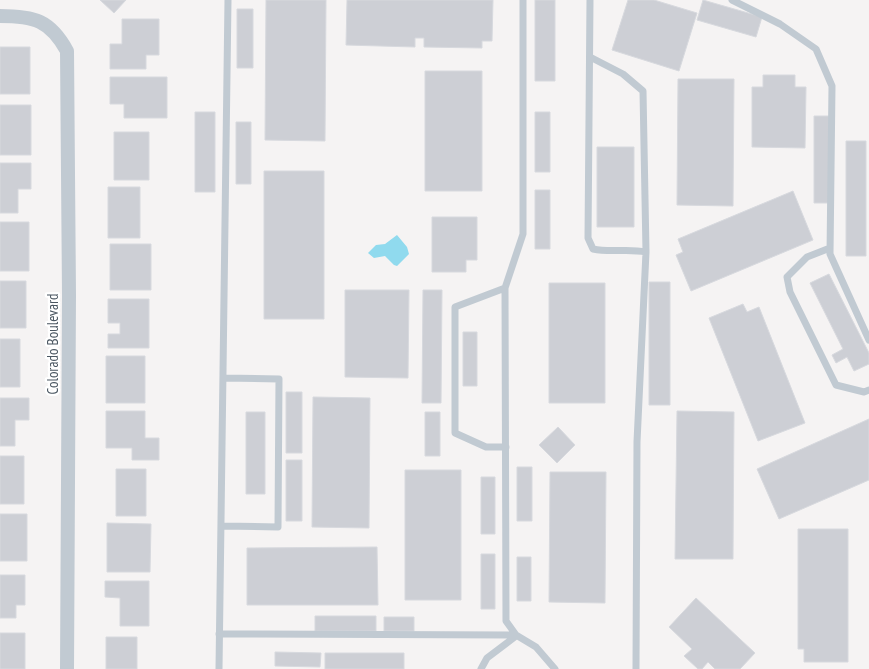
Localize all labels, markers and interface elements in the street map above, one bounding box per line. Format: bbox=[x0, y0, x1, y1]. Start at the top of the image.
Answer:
street label: Colorado Boulevard bbox=[43, 293, 62, 395]

